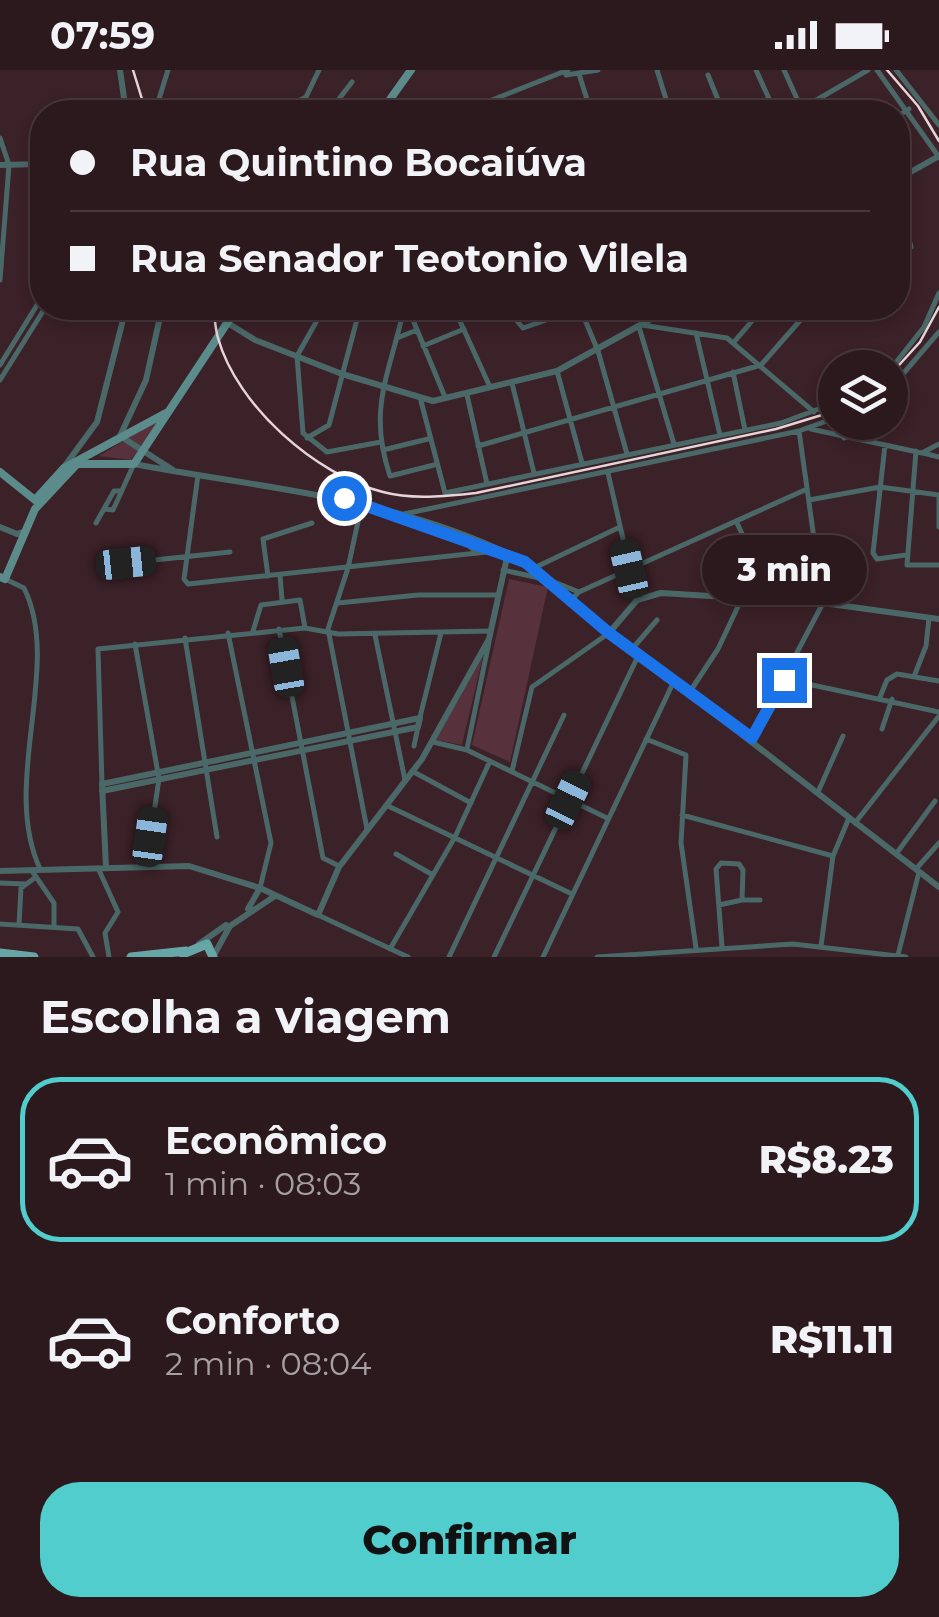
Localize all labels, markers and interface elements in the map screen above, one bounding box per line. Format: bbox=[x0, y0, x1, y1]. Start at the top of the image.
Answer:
text: 07:59 bbox=[50, 12, 155, 59]
text: Rua Quintino Bocaiúva bbox=[130, 139, 587, 186]
text: Rua Senador Teotonio Vilela bbox=[130, 235, 689, 282]
map controls bbox=[818, 350, 908, 440]
button: layers bbox=[818, 350, 908, 440]
route start bbox=[322, 476, 367, 521]
callout: 3 min bbox=[702, 535, 866, 605]
car bbox=[608, 536, 650, 602]
car bbox=[95, 545, 157, 581]
text: 3 min bbox=[737, 550, 832, 589]
car bbox=[266, 635, 306, 699]
route end bbox=[762, 658, 807, 703]
car bbox=[541, 766, 595, 834]
car bbox=[131, 805, 169, 869]
text: Escolha a viagem bbox=[40, 989, 451, 1044]
icon: car bbox=[45, 1115, 135, 1205]
text: Econômico bbox=[165, 1117, 387, 1164]
text: R$8.23 bbox=[759, 1136, 894, 1183]
text: 1 min · 08:03 bbox=[165, 1164, 361, 1203]
icon: car bbox=[45, 1295, 135, 1385]
text: Conforto bbox=[165, 1297, 340, 1344]
text: R$11.11 bbox=[770, 1316, 894, 1363]
text: 2 min · 08:04 bbox=[165, 1344, 371, 1383]
button: Confirmar bbox=[40, 1482, 899, 1597]

